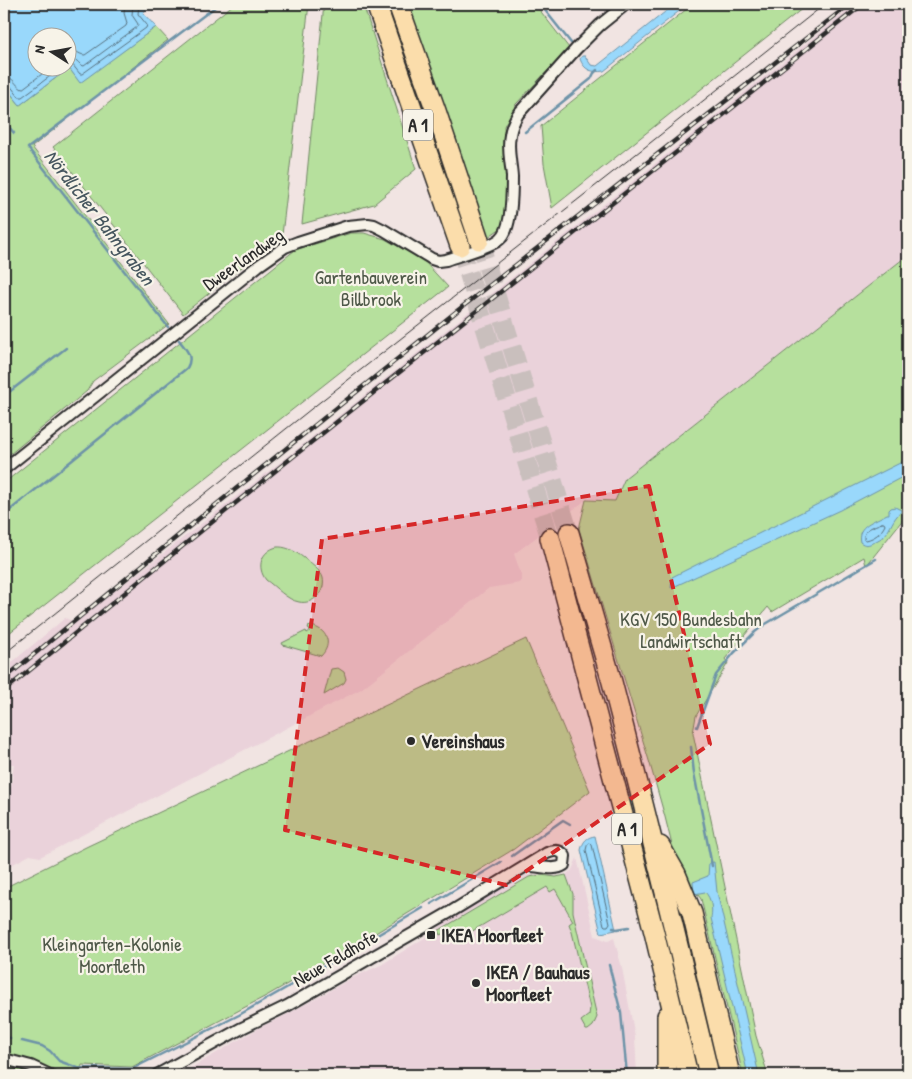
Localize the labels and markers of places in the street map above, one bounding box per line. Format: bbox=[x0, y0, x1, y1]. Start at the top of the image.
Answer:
place label: Vereinshaus bbox=[421, 728, 505, 754]
marker: Vereinshaus bbox=[405, 735, 417, 747]
place label: IKEA Moorfleet bbox=[441, 922, 544, 948]
marker: IKEA Moorfleet bbox=[425, 929, 437, 941]
place label: IKEA / Bauhaus Moorfleet bbox=[486, 959, 591, 1007]
marker: IKEA / Bauhaus Moorfleet bbox=[470, 977, 482, 989]

